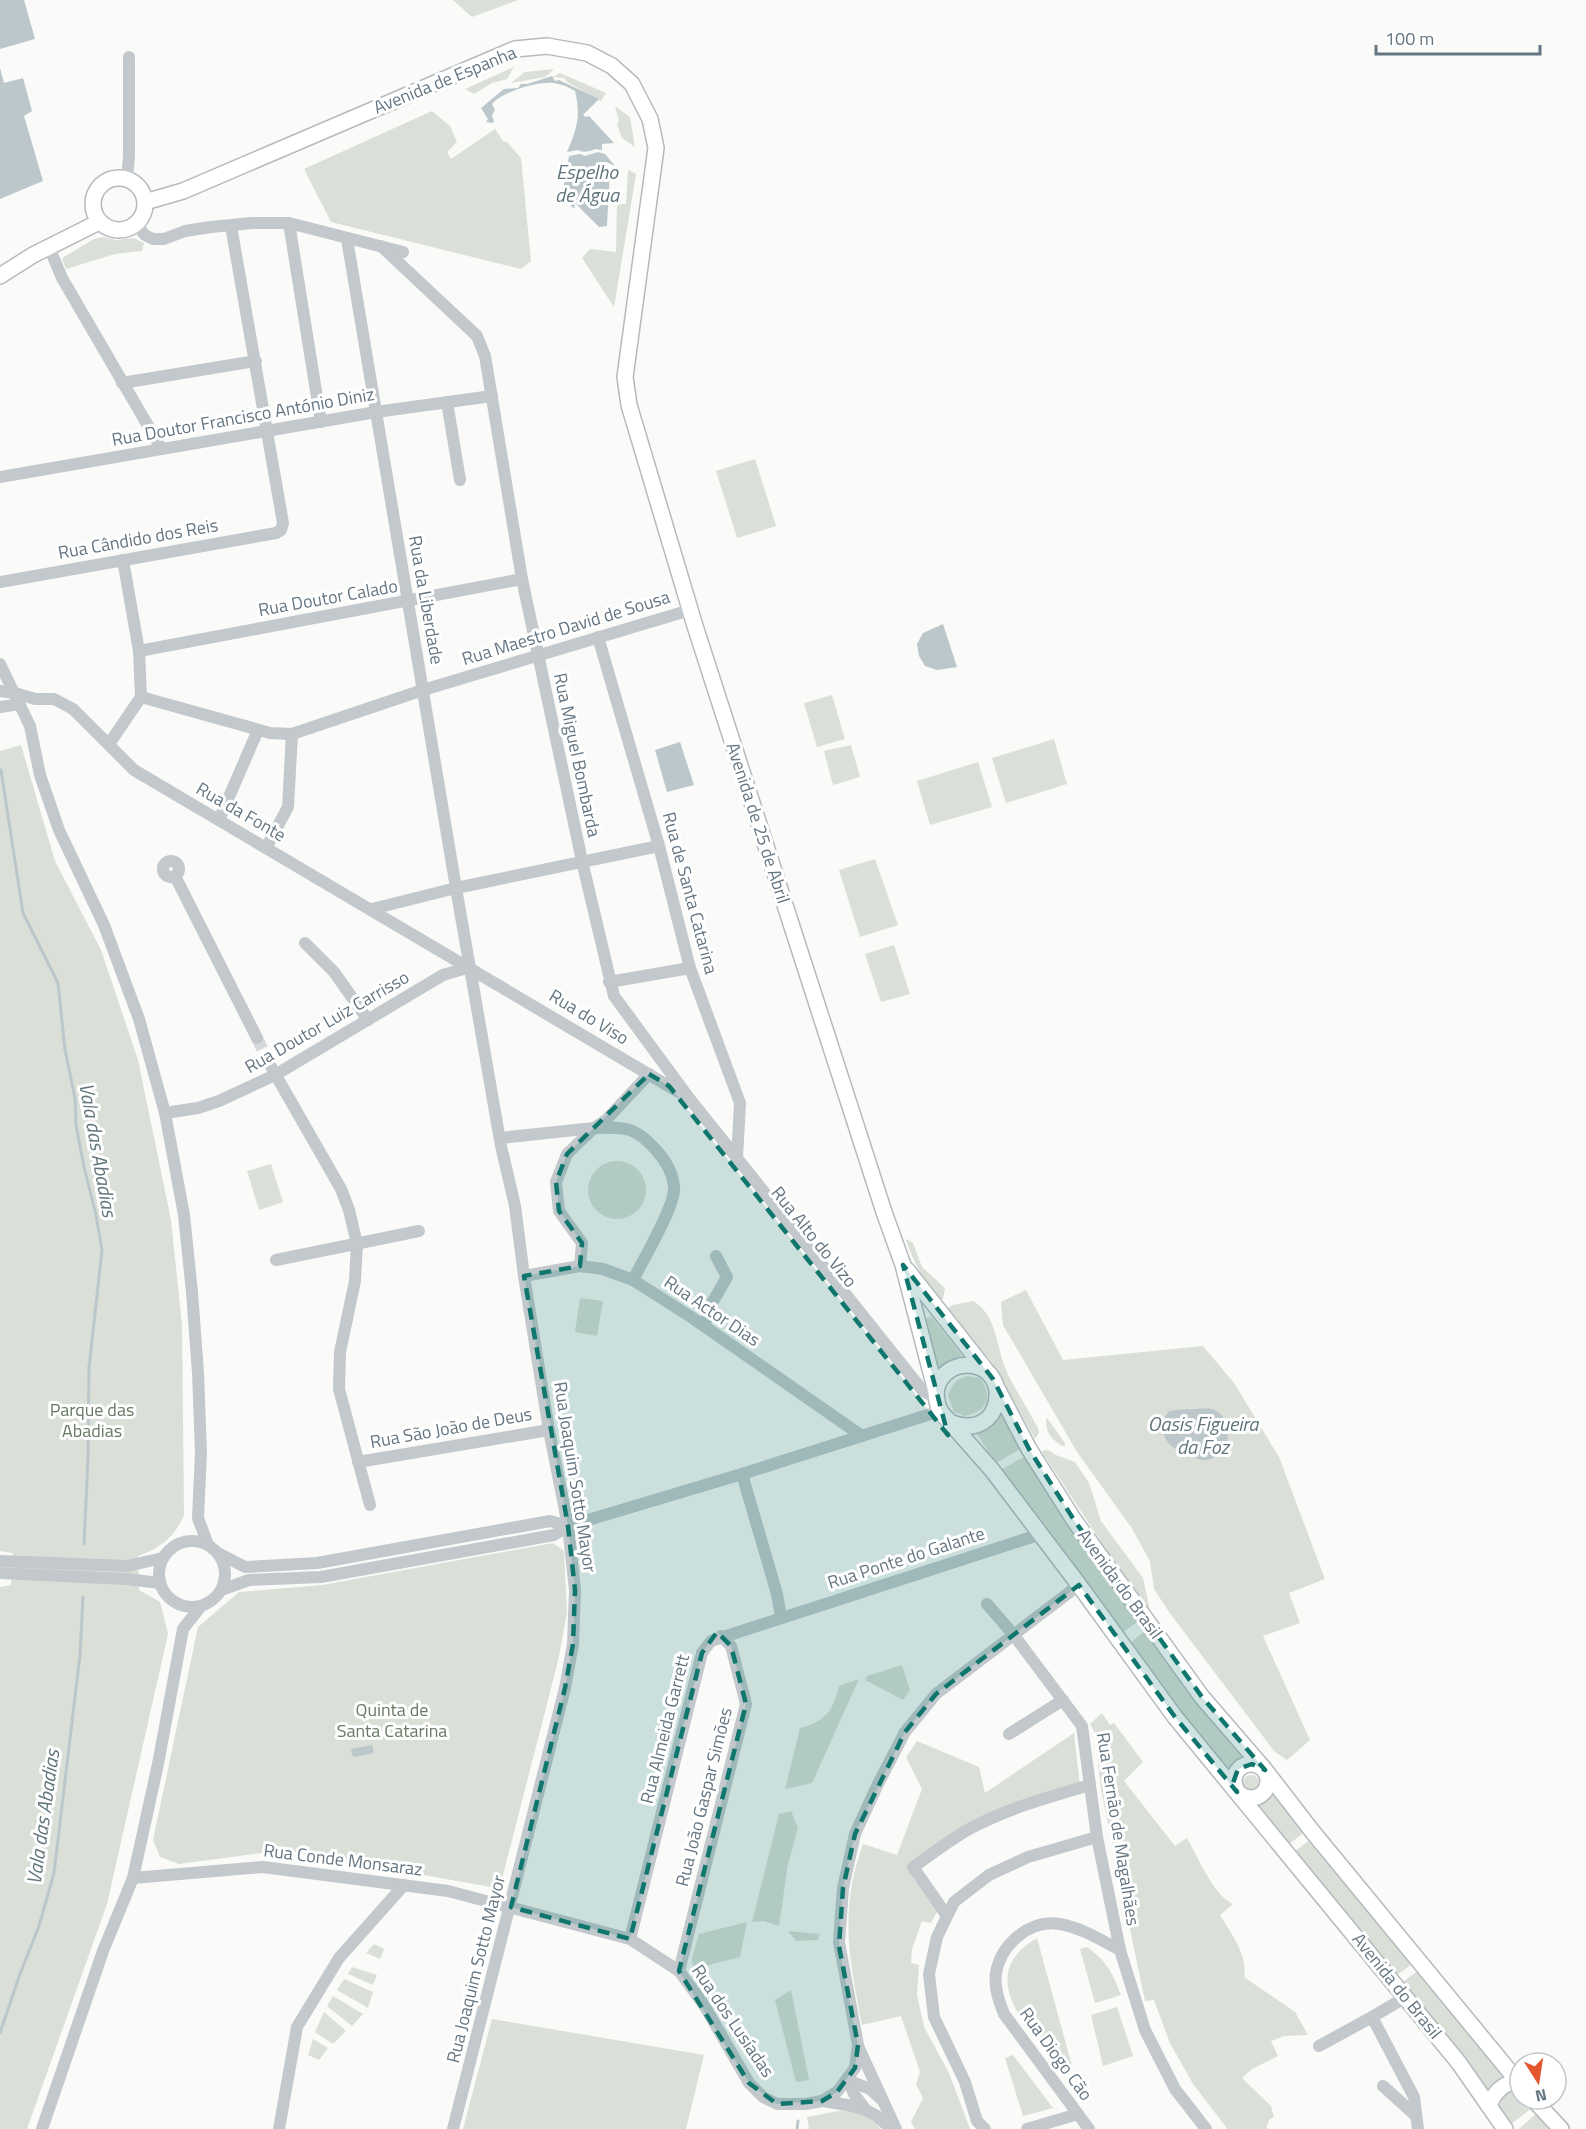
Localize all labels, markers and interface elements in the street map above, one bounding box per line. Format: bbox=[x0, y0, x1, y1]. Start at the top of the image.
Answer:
scale bar bbox=[1376, 18, 1540, 56]
text: 100 m bbox=[1385, 25, 1434, 52]
street label: Avenida de Espanha bbox=[369, 39, 520, 120]
water label: Espelho de Água bbox=[555, 156, 620, 210]
street label: Rua Doutor Francisco António Diniz bbox=[109, 380, 376, 453]
street label: Rua Cândido dos Reis bbox=[56, 511, 220, 566]
street label: Rua da Liberdade bbox=[402, 533, 451, 666]
street label: Rua Doutor Calado bbox=[256, 572, 400, 623]
street label: Rua Maestro David de Sousa bbox=[458, 583, 673, 672]
street label: Rua Miguel Bombarda bbox=[547, 670, 608, 840]
street label: Avenida de 25 de Abril bbox=[720, 739, 797, 907]
street label: Rua da Fonte bbox=[191, 775, 291, 848]
street label: Rua de Santa Catarina bbox=[656, 809, 725, 977]
street label: Rua Doutor Luiz Carrisso bbox=[240, 963, 414, 1080]
street label: Rua do Viso bbox=[544, 982, 634, 1051]
water label: Vala das Abadias bbox=[71, 1080, 126, 1221]
street label: Rua Alto do Vizo bbox=[765, 1180, 864, 1293]
street label: Rua Actor Dias bbox=[659, 1268, 766, 1353]
street label: Rua Joaquim Sotto Mayor bbox=[547, 1380, 604, 1574]
park label: Parque das Abadias bbox=[50, 1396, 134, 1444]
street label: Rua São João de Deus bbox=[368, 1400, 534, 1455]
water label: Oasis Figueira da Foz bbox=[1148, 1408, 1259, 1462]
street label: Rua Ponte do Galante bbox=[824, 1519, 988, 1596]
street label: Avenida do Brasil bbox=[1071, 1523, 1170, 1644]
street label: Rua Almeida Garrett bbox=[633, 1651, 696, 1806]
park label: Quinta de Santa Catarina bbox=[337, 1696, 447, 1744]
street label: Rua João Gaspar Simões bbox=[668, 1705, 739, 1889]
street label: Rua Fernão de Magalhães bbox=[1090, 1730, 1147, 1928]
water label: Vala das Abadias bbox=[18, 1746, 67, 1886]
street label: Rua Conde Monsaraz bbox=[262, 1836, 424, 1883]
street label: Rua Joaquim Sotto Mayor bbox=[439, 1872, 512, 2066]
street label: Avenida do Brasil bbox=[1346, 1927, 1449, 2045]
street label: Rua dos Lusíadas bbox=[686, 1959, 781, 2083]
street label: Rua Diogo Cão bbox=[1013, 2001, 1100, 2106]
north arrow bbox=[1508, 2051, 1568, 2111]
text: N bbox=[1533, 2083, 1549, 2109]

